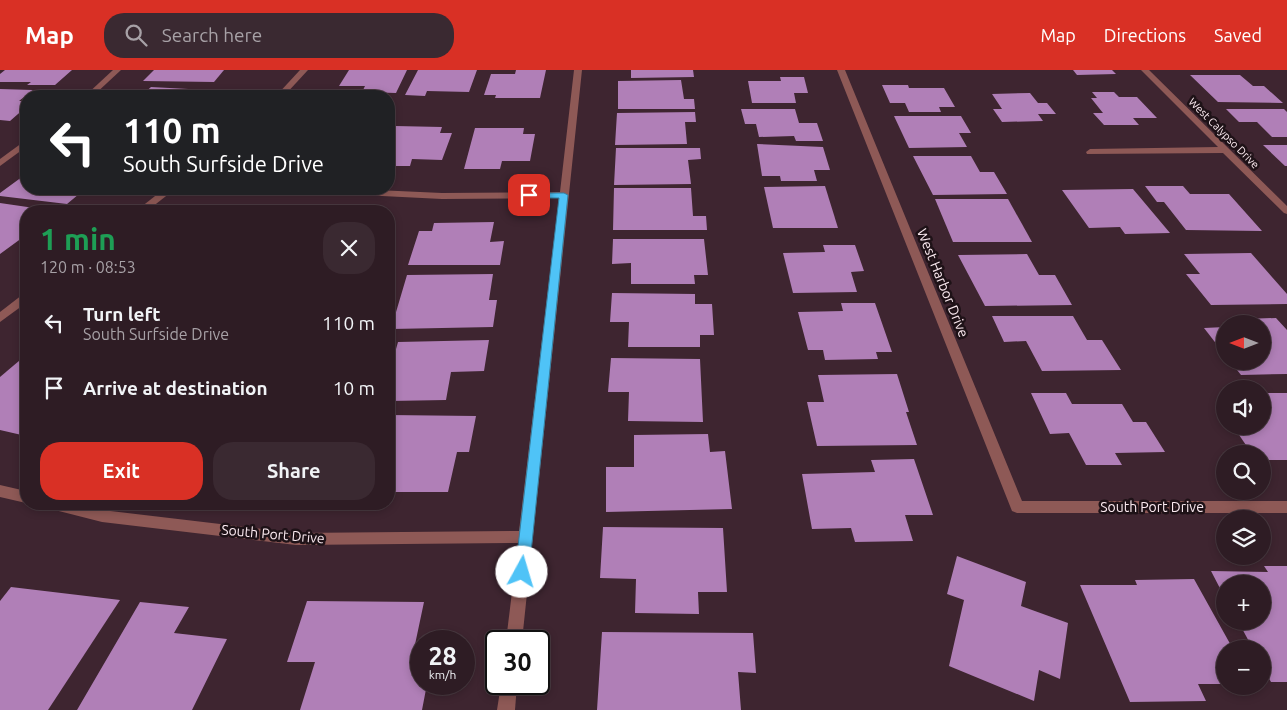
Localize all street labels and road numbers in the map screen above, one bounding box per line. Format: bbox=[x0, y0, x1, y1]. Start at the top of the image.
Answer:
street label: West Calypso Drive bbox=[1186, 95, 1262, 171]
street label: West Harbor Drive bbox=[914, 226, 972, 340]
street label: South Port Drive bbox=[1100, 499, 1204, 515]
street label: South Port Drive bbox=[221, 522, 325, 546]

